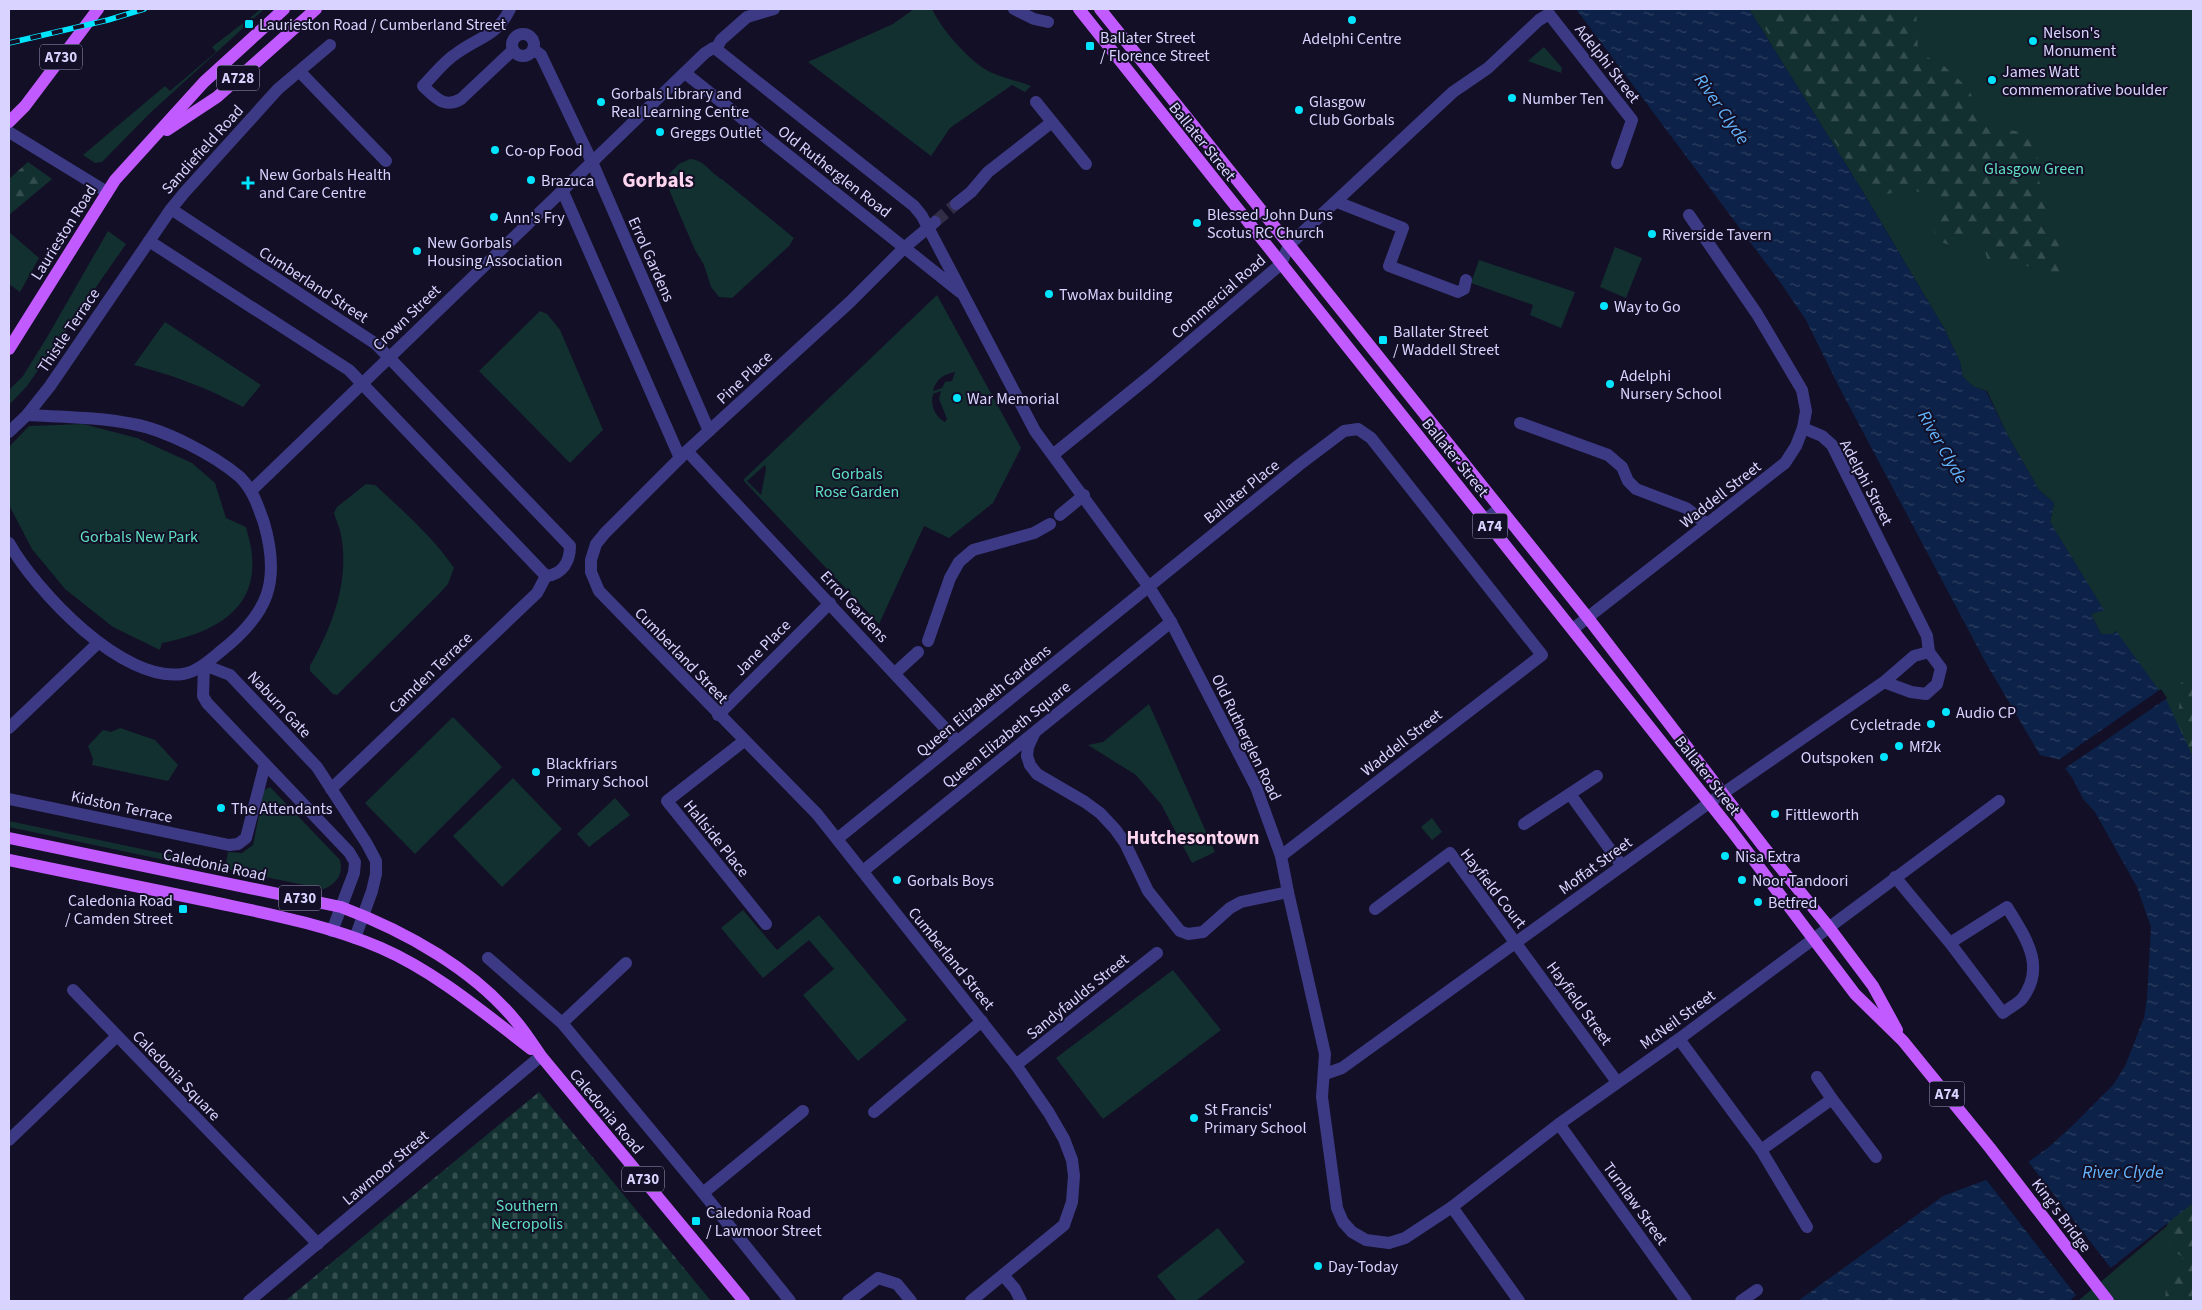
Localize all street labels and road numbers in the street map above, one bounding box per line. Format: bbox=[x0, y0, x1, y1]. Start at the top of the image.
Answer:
street label: Adelphi Street bbox=[1569, 20, 1645, 108]
road number: A730 bbox=[40, 44, 82, 70]
road number: A728 bbox=[217, 66, 259, 90]
street label: Ballater Street bbox=[1164, 98, 1241, 186]
street label: Sandiefield Road bbox=[157, 100, 249, 199]
street label: Old Rutherglen Road bbox=[773, 121, 896, 223]
street label: Laurieston Road bbox=[26, 181, 102, 284]
street label: Errol Gardens bbox=[623, 213, 680, 306]
street label: Cumberland Street bbox=[254, 241, 373, 329]
street label: Commercial Road bbox=[1167, 250, 1271, 344]
street label: Crown Street bbox=[368, 279, 446, 356]
street label: Thistle Terrace bbox=[32, 284, 105, 377]
street label: Pine Place bbox=[712, 346, 777, 409]
street label: Ballater Street bbox=[1417, 414, 1494, 502]
street label: Adelphi Street bbox=[1834, 436, 1898, 530]
street label: Ballater Place bbox=[1199, 454, 1284, 529]
street label: Waddell Street bbox=[1675, 456, 1766, 533]
road number: A74 bbox=[1472, 514, 1508, 538]
street label: Errol Gardens bbox=[815, 566, 894, 648]
street label: Cumberland Street bbox=[629, 603, 733, 709]
street label: Jane Place bbox=[730, 615, 796, 681]
street label: Camden Terrace bbox=[384, 627, 477, 718]
street label: Queen Elizabeth Gardens bbox=[912, 639, 1056, 762]
street label: Naburn Gate bbox=[242, 666, 316, 743]
street label: Old Rutherglen Road bbox=[1206, 670, 1286, 804]
street label: Queen Elizabeth Square bbox=[938, 676, 1076, 794]
street label: Waddell Street bbox=[1356, 704, 1447, 781]
street label: Ballater Street bbox=[1669, 731, 1746, 820]
street label: Kidston Terrace bbox=[69, 785, 175, 829]
street label: Hallside Place bbox=[678, 795, 754, 882]
street label: Moffat Street bbox=[1554, 831, 1637, 900]
street label: Caledonia Road bbox=[161, 843, 268, 887]
street label: Hayfield Court bbox=[1455, 844, 1532, 934]
road number: A730 bbox=[279, 886, 321, 910]
street label: Cumberland Street bbox=[903, 903, 1000, 1015]
street label: Sandyfaulds Street bbox=[1022, 948, 1134, 1045]
street label: Hayfield Street bbox=[1541, 957, 1617, 1050]
street label: McNeil Street bbox=[1635, 985, 1720, 1055]
street label: Caledonia Square bbox=[127, 1026, 225, 1126]
street label: Caledonia Road bbox=[564, 1064, 648, 1159]
road number: A74 bbox=[1930, 1082, 1964, 1106]
street label: Lawmoor Street bbox=[338, 1125, 434, 1211]
street label: Turnlaw Street bbox=[1598, 1158, 1673, 1250]
road number: A730 bbox=[622, 1166, 664, 1192]
street label: King's Bridge bbox=[2026, 1174, 2096, 1257]

